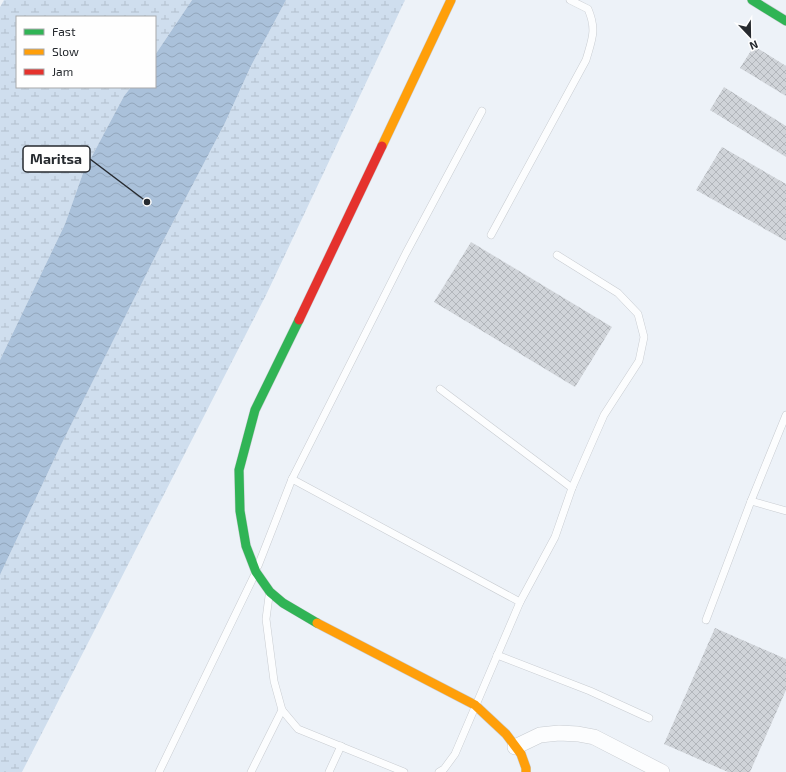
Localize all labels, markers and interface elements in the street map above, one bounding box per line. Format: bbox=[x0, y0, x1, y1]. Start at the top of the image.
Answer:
legend bbox=[16, 16, 156, 88]
north arrow bbox=[730, 16, 770, 56]
text: Fast bbox=[52, 24, 76, 38]
text: N bbox=[748, 38, 760, 53]
text: Slow bbox=[52, 44, 79, 58]
text: Jam bbox=[52, 64, 73, 78]
callout: Maritsa bbox=[23, 146, 90, 172]
text: Maritsa bbox=[30, 150, 82, 167]

